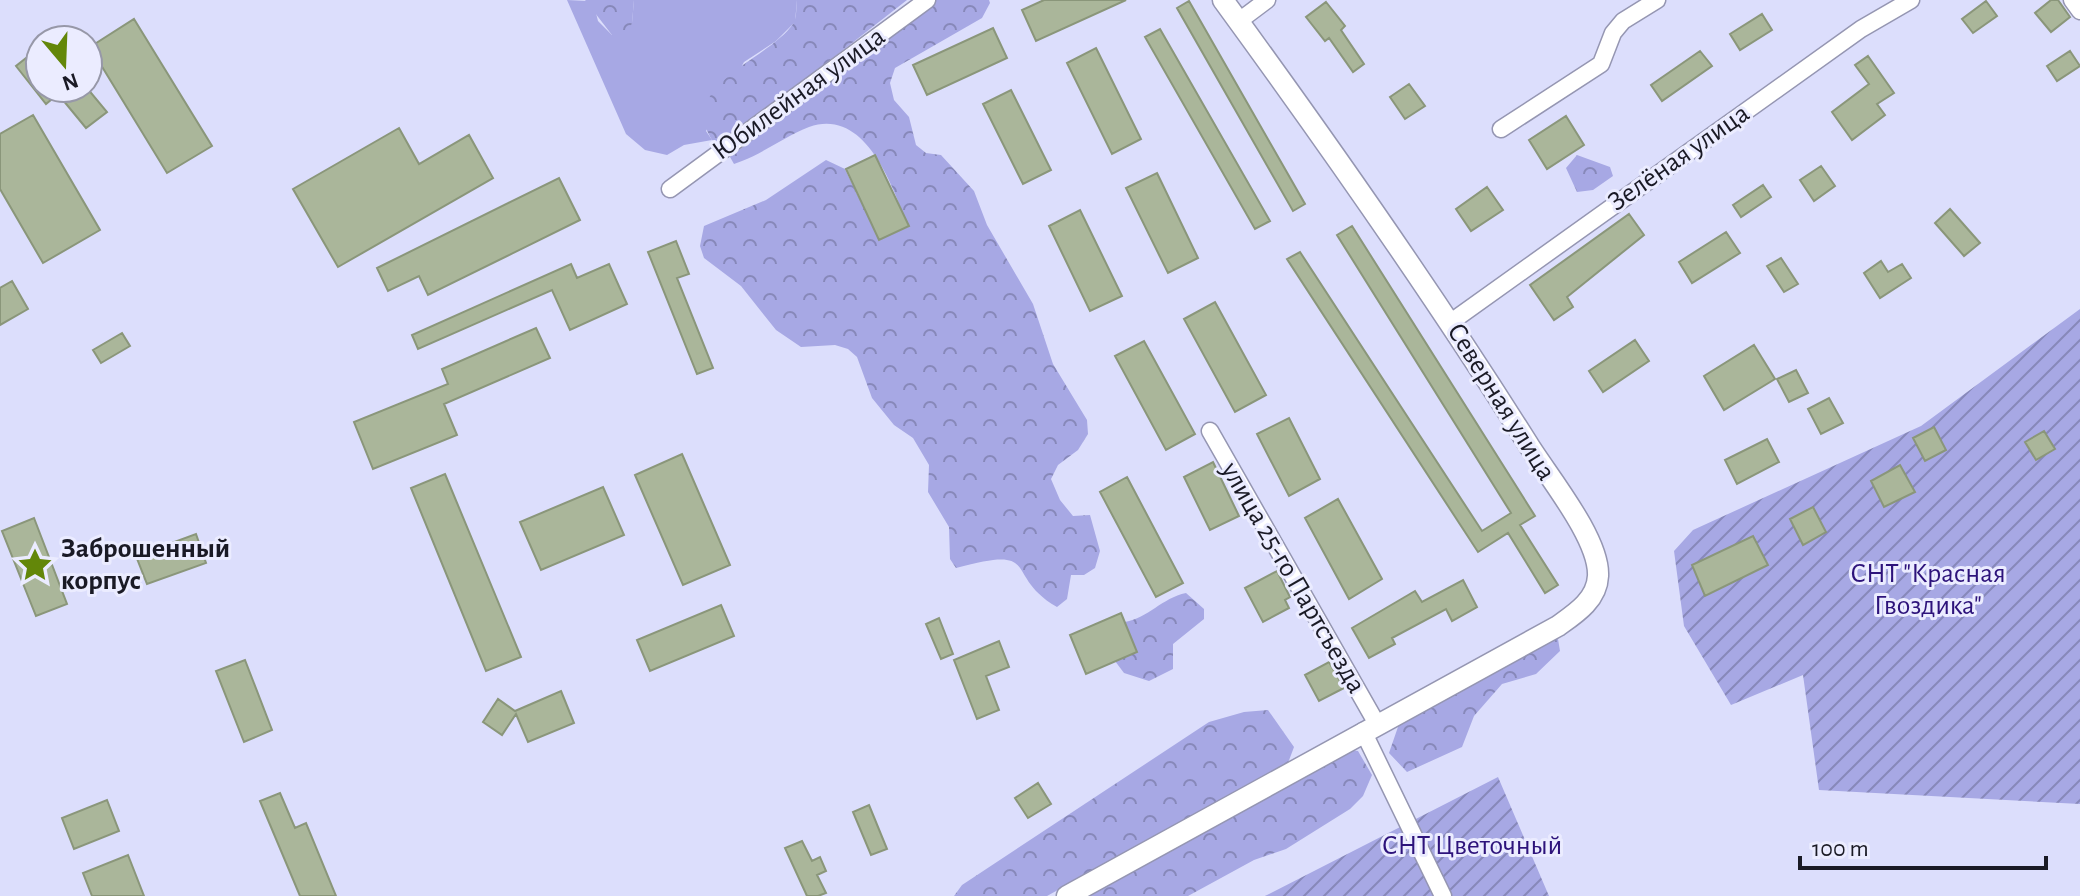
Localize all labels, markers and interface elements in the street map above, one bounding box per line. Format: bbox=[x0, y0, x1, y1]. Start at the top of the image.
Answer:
street label: Юбилейная улица bbox=[708, 22, 891, 166]
north arrow bbox=[24, 24, 104, 104]
text: N bbox=[59, 69, 81, 95]
street label: Зелёная улица bbox=[1603, 99, 1755, 217]
street label: Северная улица bbox=[1442, 318, 1561, 486]
street label: улица 25-го Партсъезда bbox=[1215, 457, 1371, 698]
place label: Заброшенный корпус bbox=[61, 535, 230, 595]
place icon: Заброшенный корпус bbox=[16, 546, 54, 584]
park label: СНТ "Красная Гвоздика" bbox=[1850, 560, 2006, 620]
scale bar bbox=[1800, 820, 2046, 870]
park label: СНТ Цветочный bbox=[1382, 832, 1562, 860]
text: 100 m bbox=[1812, 837, 1869, 861]

